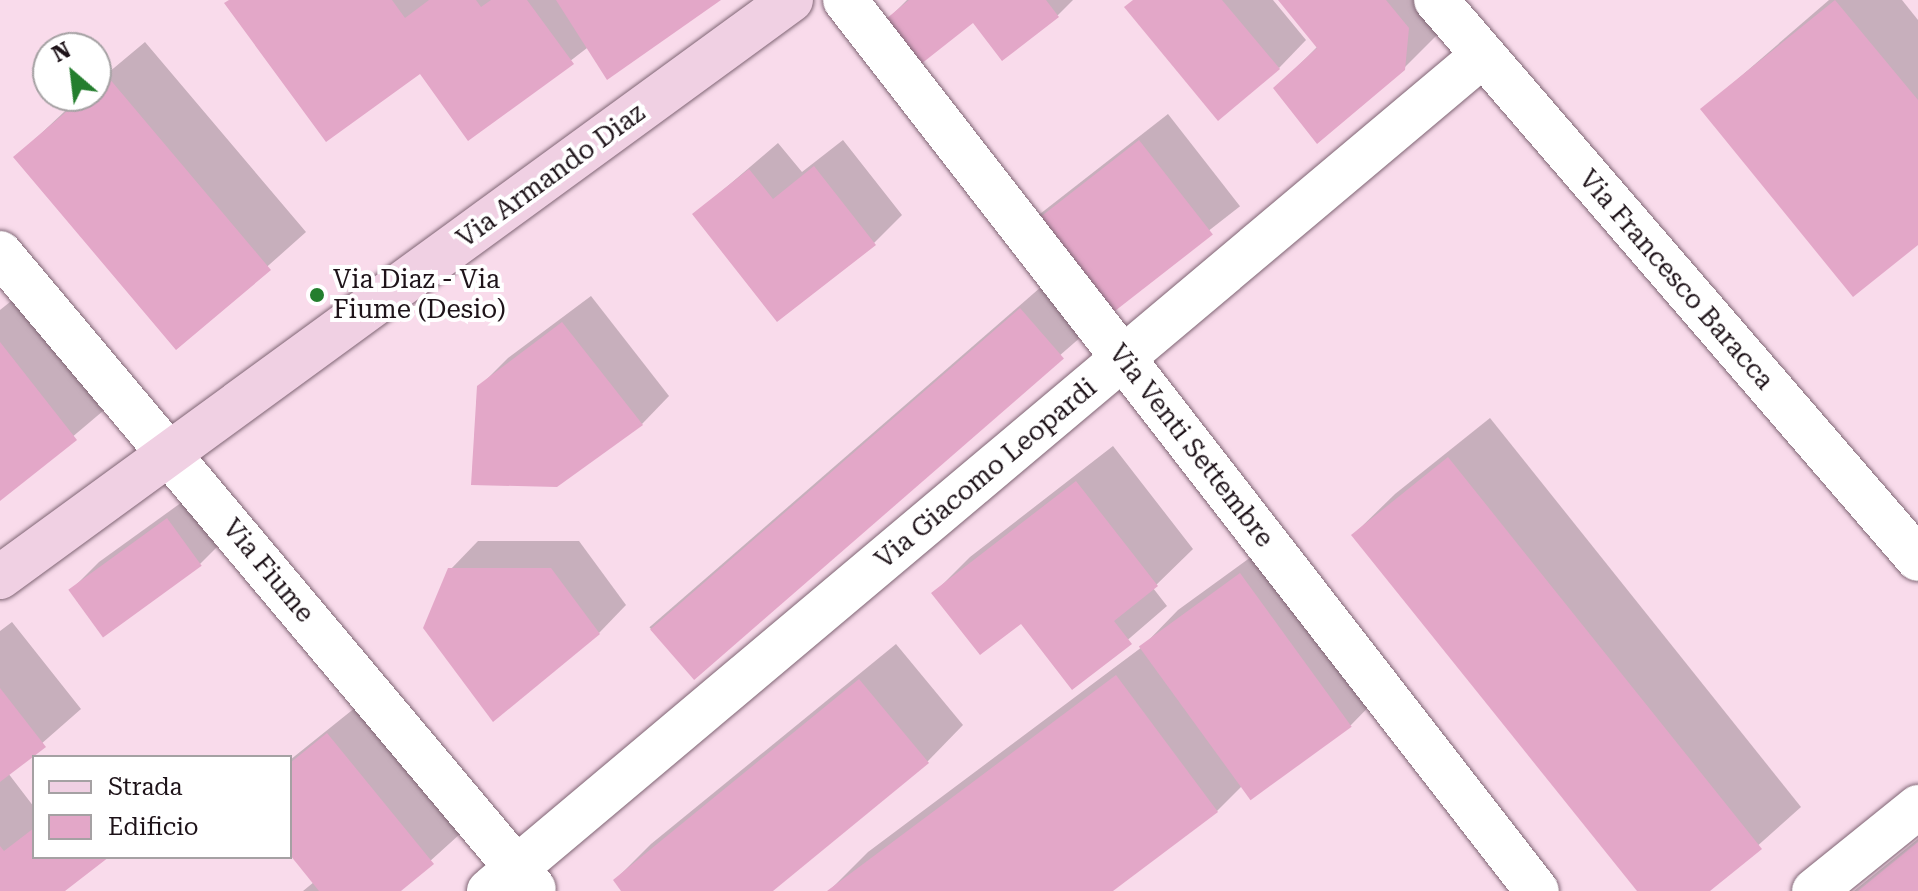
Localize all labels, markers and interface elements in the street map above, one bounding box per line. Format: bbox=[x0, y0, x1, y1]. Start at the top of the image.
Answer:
north arrow bbox=[32, 32, 112, 112]
text: N bbox=[48, 37, 75, 67]
street label: Via Armando Diaz bbox=[451, 97, 651, 255]
street label: Via Francesco Baracca bbox=[1572, 164, 1780, 396]
place label: Via Diaz - Via Fiume (Desio) bbox=[333, 264, 506, 326]
marker: Via Diaz - Via Fiume (Desio) bbox=[308, 286, 326, 304]
street label: Via Venti Settembre bbox=[1102, 338, 1280, 554]
street label: Via Giacomo Leopardi bbox=[869, 372, 1103, 576]
street label: Via Fiume bbox=[216, 513, 320, 629]
legend bbox=[32, 755, 292, 859]
text: Strada bbox=[108, 773, 183, 801]
text: Edificio bbox=[108, 813, 199, 841]

